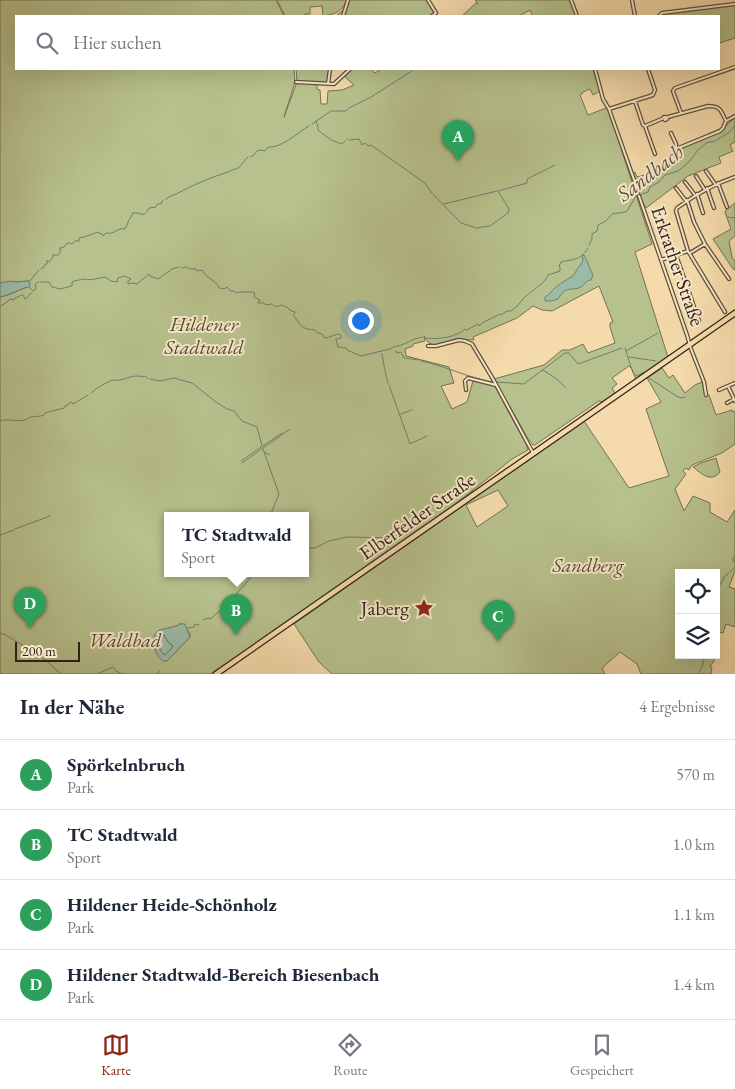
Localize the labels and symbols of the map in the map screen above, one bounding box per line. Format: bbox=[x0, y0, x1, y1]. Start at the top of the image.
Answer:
pin: A bbox=[442, 120, 474, 161]
water label: Sandbach bbox=[610, 138, 689, 208]
street label: Erkrather Straße bbox=[645, 203, 711, 330]
your location bbox=[348, 308, 374, 334]
park label: Hildener Stadtwald bbox=[163, 311, 244, 360]
street label: Elberfelder Straße bbox=[354, 466, 480, 566]
park label: Sandberg bbox=[552, 552, 624, 578]
pin: D bbox=[14, 587, 46, 628]
pin: B bbox=[220, 594, 252, 635]
place label: Jaberg bbox=[359, 595, 409, 621]
place icon: Jaberg bbox=[413, 597, 435, 619]
pin: C bbox=[482, 600, 514, 641]
park label: Waldbad bbox=[89, 627, 162, 653]
scale bar bbox=[15, 639, 80, 662]

